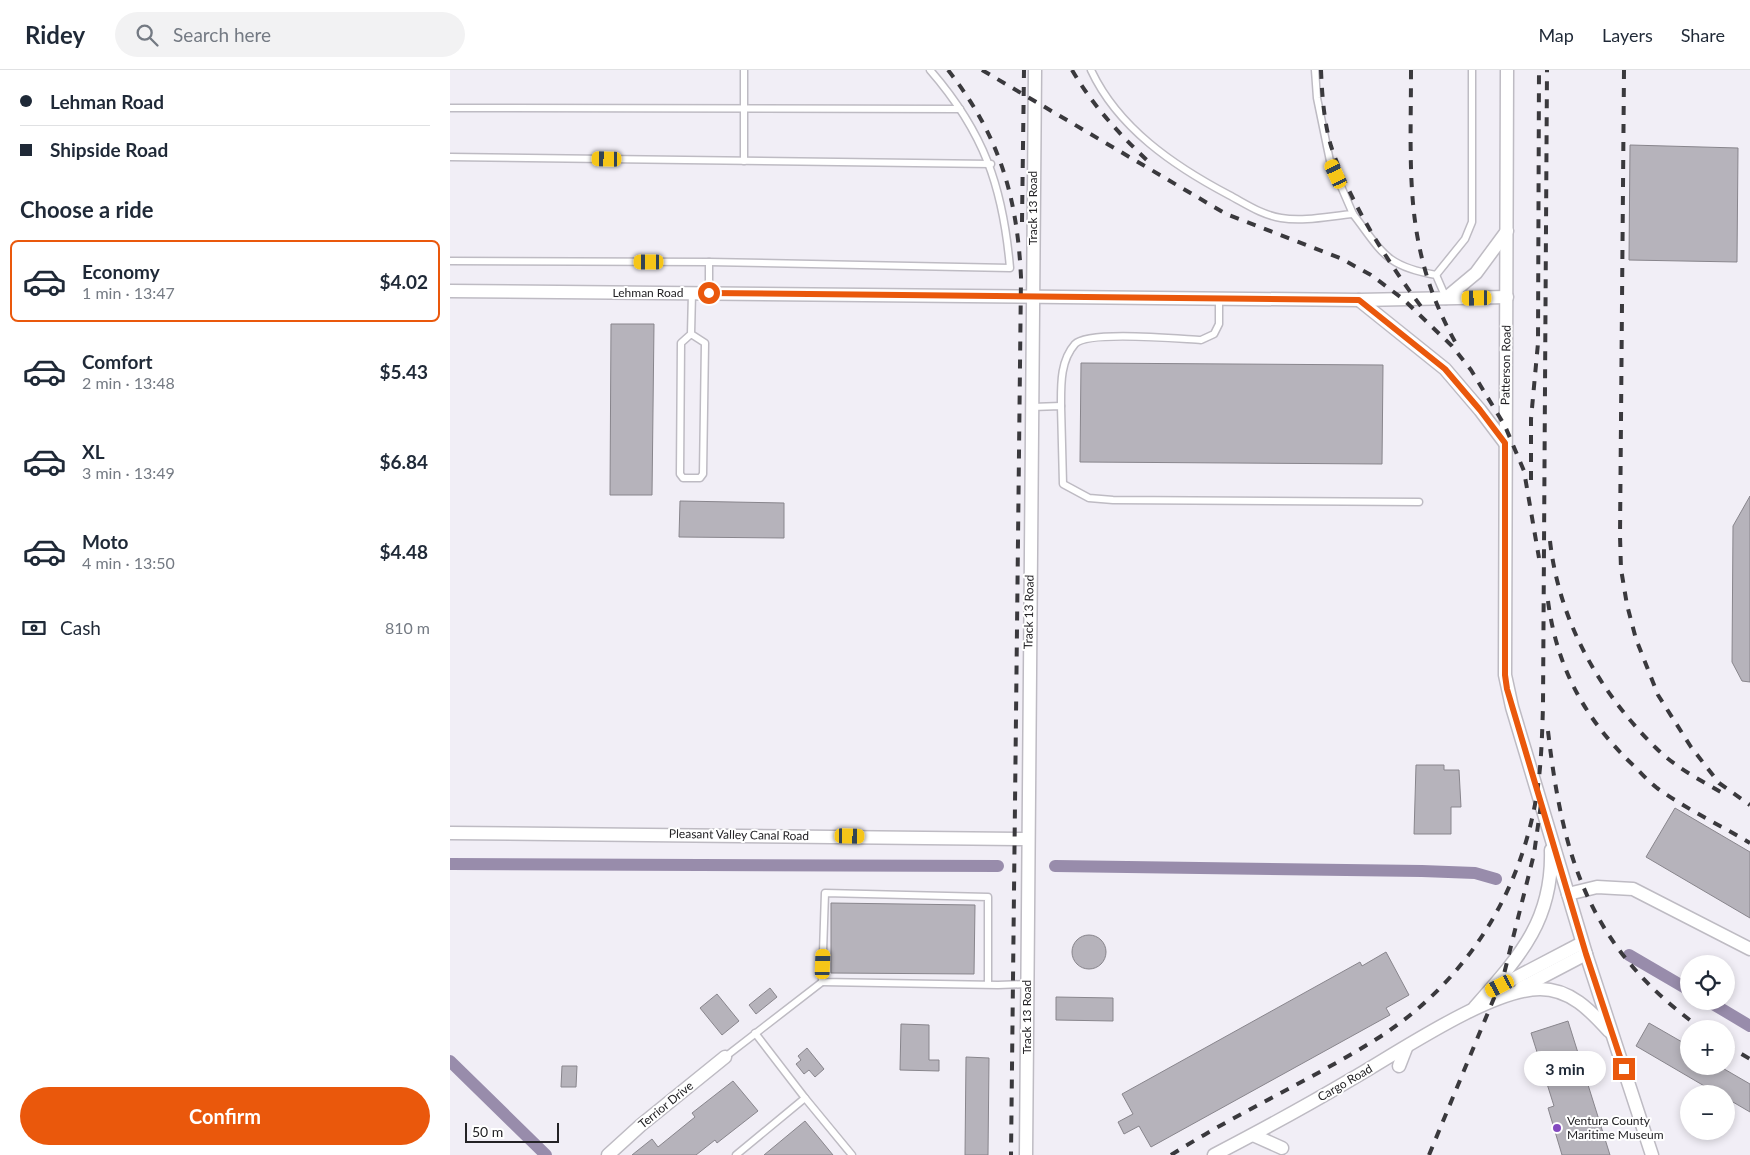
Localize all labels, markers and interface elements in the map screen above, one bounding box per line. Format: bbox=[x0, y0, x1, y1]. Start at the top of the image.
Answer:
search box bbox=[115, 12, 465, 57]
text: Ridey bbox=[25, 20, 85, 49]
icon: search bbox=[133, 21, 161, 49]
text: Search here bbox=[173, 23, 271, 46]
text: Map bbox=[1538, 24, 1574, 46]
text: Layers bbox=[1602, 24, 1653, 46]
text: Share bbox=[1681, 24, 1725, 46]
text: Lehman Road bbox=[50, 90, 164, 113]
text: Shipside Road bbox=[50, 138, 168, 161]
car bbox=[591, 151, 622, 167]
car bbox=[1322, 157, 1349, 191]
street label: Track 13 Road bbox=[1025, 171, 1040, 245]
text: Choose a ride bbox=[20, 196, 154, 223]
car bbox=[634, 255, 664, 270]
icon: car bbox=[22, 259, 67, 304]
text: Economy bbox=[82, 260, 160, 283]
text: $4.02 bbox=[379, 270, 428, 293]
route start bbox=[698, 282, 720, 304]
text: 1 min · 13:47 bbox=[82, 283, 175, 302]
street label: Lehman Road bbox=[613, 285, 683, 300]
car bbox=[1461, 290, 1492, 306]
street label: Patterson Road bbox=[1497, 325, 1514, 405]
icon: car bbox=[22, 349, 67, 394]
text: Comfort bbox=[82, 350, 153, 373]
text: $5.43 bbox=[379, 360, 428, 383]
text: 2 min · 13:48 bbox=[82, 373, 175, 392]
icon: car bbox=[22, 439, 67, 484]
text: XL bbox=[82, 440, 105, 463]
text: $6.84 bbox=[379, 450, 428, 473]
text: 3 min · 13:49 bbox=[82, 463, 175, 482]
icon: car bbox=[22, 529, 67, 574]
text: Moto bbox=[82, 530, 128, 553]
text: $4.48 bbox=[379, 540, 428, 563]
text: 4 min · 13:50 bbox=[82, 553, 175, 572]
street label: Track 13 Road bbox=[1020, 575, 1037, 649]
icon: cash bbox=[20, 614, 48, 642]
text: Cash bbox=[60, 616, 101, 639]
text: 810 m bbox=[385, 618, 430, 637]
street label: Pleasant Valley Canal Road bbox=[669, 826, 809, 843]
car bbox=[834, 828, 865, 844]
car bbox=[814, 949, 831, 979]
map controls bbox=[1680, 955, 1735, 1140]
button: locate bbox=[1680, 955, 1735, 1010]
car bbox=[1483, 973, 1516, 999]
street label: Track 13 Road bbox=[1019, 980, 1034, 1054]
button: + bbox=[1680, 1020, 1735, 1075]
callout: 3 min bbox=[1524, 1052, 1606, 1086]
route end bbox=[1613, 1058, 1635, 1080]
text: 3 min bbox=[1545, 1059, 1585, 1078]
street label: Cargo Road bbox=[1315, 1061, 1375, 1104]
street label: Terrior Drive bbox=[635, 1078, 696, 1131]
button: − bbox=[1680, 1085, 1735, 1140]
button: Confirm bbox=[20, 1087, 430, 1145]
place label: Ventura County Maritime Museum bbox=[1567, 1113, 1664, 1142]
scale bar bbox=[465, 1120, 559, 1143]
marker: Ventura County Maritime Museum bbox=[1551, 1122, 1563, 1134]
text: 50 m bbox=[472, 1123, 503, 1140]

